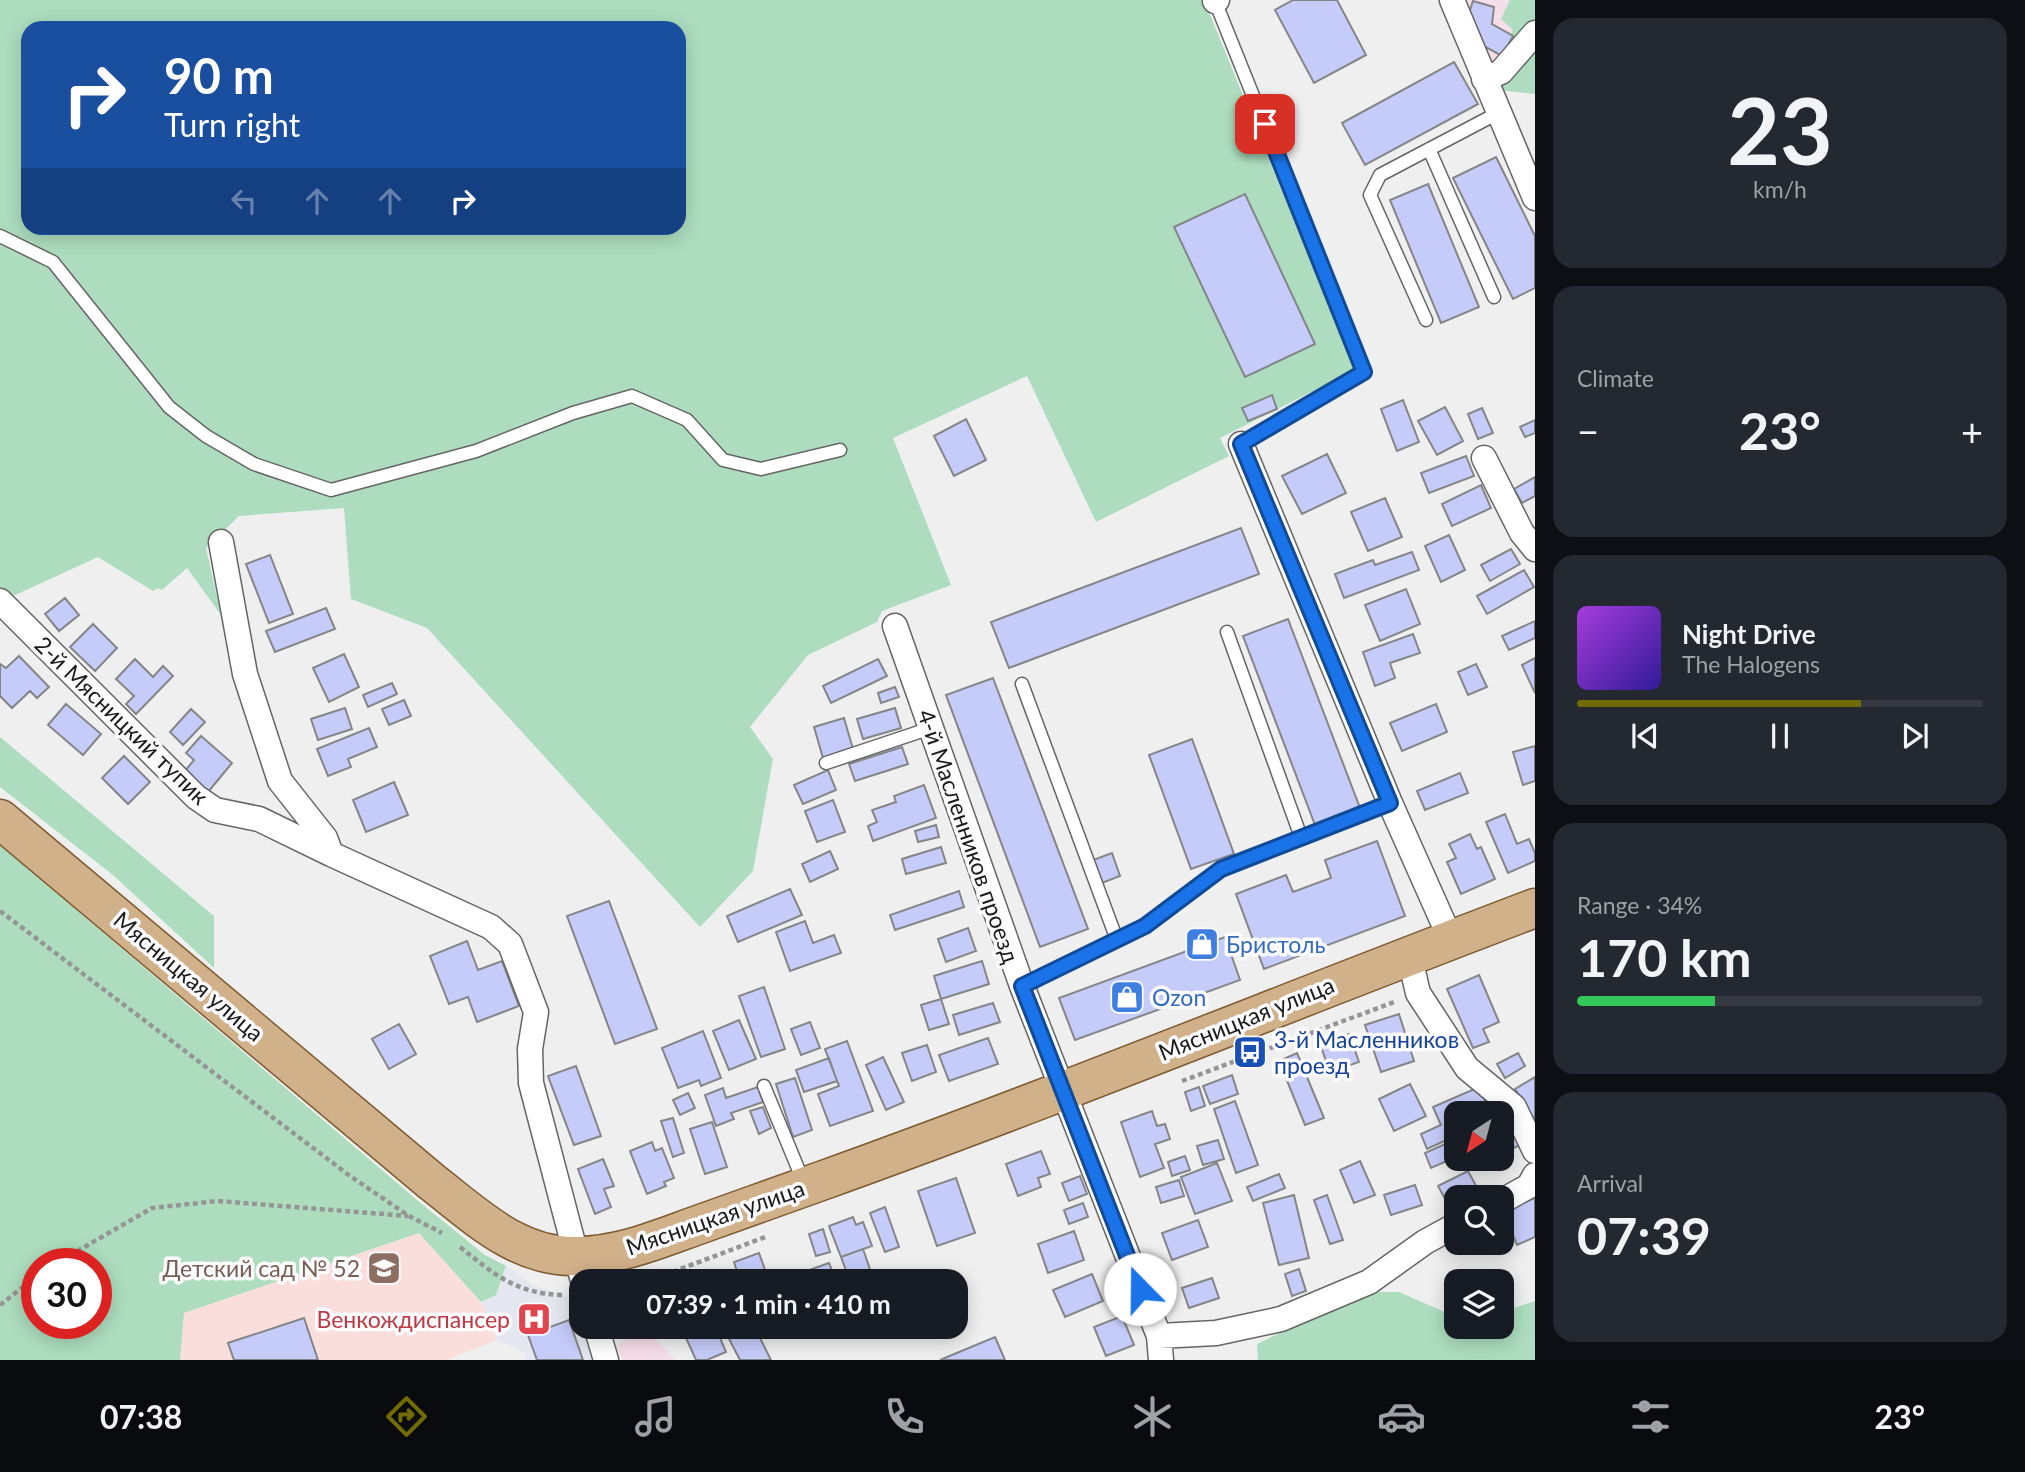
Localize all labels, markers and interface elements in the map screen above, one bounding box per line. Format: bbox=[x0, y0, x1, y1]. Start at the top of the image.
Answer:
text: 90 m bbox=[164, 46, 274, 104]
icon: right bbox=[49, 49, 140, 140]
text: 23 bbox=[1727, 75, 1833, 184]
pin bbox=[1235, 94, 1295, 154]
text: Turn right bbox=[164, 105, 300, 144]
icon: arrive bbox=[1246, 105, 1284, 143]
text: km/h bbox=[1753, 175, 1807, 203]
icon: left bbox=[225, 182, 263, 220]
icon: ahead bbox=[298, 182, 336, 220]
icon: ahead bbox=[371, 182, 409, 220]
icon: right bbox=[444, 182, 482, 220]
text: Climate bbox=[1577, 364, 1654, 392]
text: 23° bbox=[1739, 399, 1821, 461]
text: − bbox=[1577, 408, 1599, 454]
text: + bbox=[1961, 408, 1983, 454]
text: Night Drive bbox=[1682, 618, 1816, 650]
street label: 2-й Мясницкий тупик bbox=[29, 630, 215, 810]
text: The Halogens bbox=[1682, 650, 1820, 678]
street label: 4-й Масленников проезд bbox=[912, 705, 1026, 967]
icon: previous bbox=[1626, 717, 1664, 755]
icon: pause bbox=[1761, 717, 1799, 755]
icon: next bbox=[1896, 717, 1934, 755]
text: Range · 34% bbox=[1577, 891, 1702, 919]
street label: Мясницкая улица bbox=[108, 905, 270, 1047]
shop icon: Бристоль bbox=[1183, 925, 1221, 963]
text: 170 km bbox=[1577, 926, 1751, 988]
place label: Бристоль bbox=[1226, 930, 1325, 958]
street label: Мясницкая улица bbox=[1154, 970, 1338, 1066]
shop icon: Ozon bbox=[1108, 978, 1146, 1016]
place label: Ozon bbox=[1152, 983, 1206, 1011]
place label: 3-й Масленников проезд bbox=[1274, 1025, 1459, 1079]
bus stop icon: 3-й Масленников проезд bbox=[1231, 1033, 1269, 1071]
north arrow bbox=[1444, 1101, 1514, 1171]
map controls bbox=[1444, 1101, 1514, 1339]
text: Arrival bbox=[1577, 1169, 1643, 1197]
street label: Мясницкая улица bbox=[622, 1173, 808, 1261]
button: search bbox=[1444, 1185, 1514, 1255]
text: 07:39 bbox=[1577, 1204, 1711, 1266]
speed limit sign: 30 bbox=[21, 1248, 112, 1339]
school or university icon: Детский сад № 52 bbox=[365, 1249, 403, 1287]
position arrow bbox=[1103, 1252, 1177, 1326]
place label: Детский сад № 52 bbox=[163, 1254, 360, 1282]
button: layers bbox=[1444, 1269, 1514, 1339]
text: 07:39 · 1 min · 410 m bbox=[646, 1288, 891, 1320]
hospital icon: Венкождиспансер bbox=[515, 1300, 553, 1338]
place label: Венкождиспансер bbox=[317, 1305, 510, 1333]
icon: directions bbox=[382, 1392, 431, 1441]
icon: music bbox=[631, 1392, 680, 1441]
icon: phone bbox=[880, 1392, 929, 1441]
icon: climate bbox=[1128, 1392, 1177, 1441]
icon: car bbox=[1377, 1392, 1426, 1441]
icon: filters bbox=[1626, 1392, 1675, 1441]
text: 07:38 bbox=[100, 1397, 182, 1436]
text: 23° bbox=[1875, 1397, 1925, 1436]

